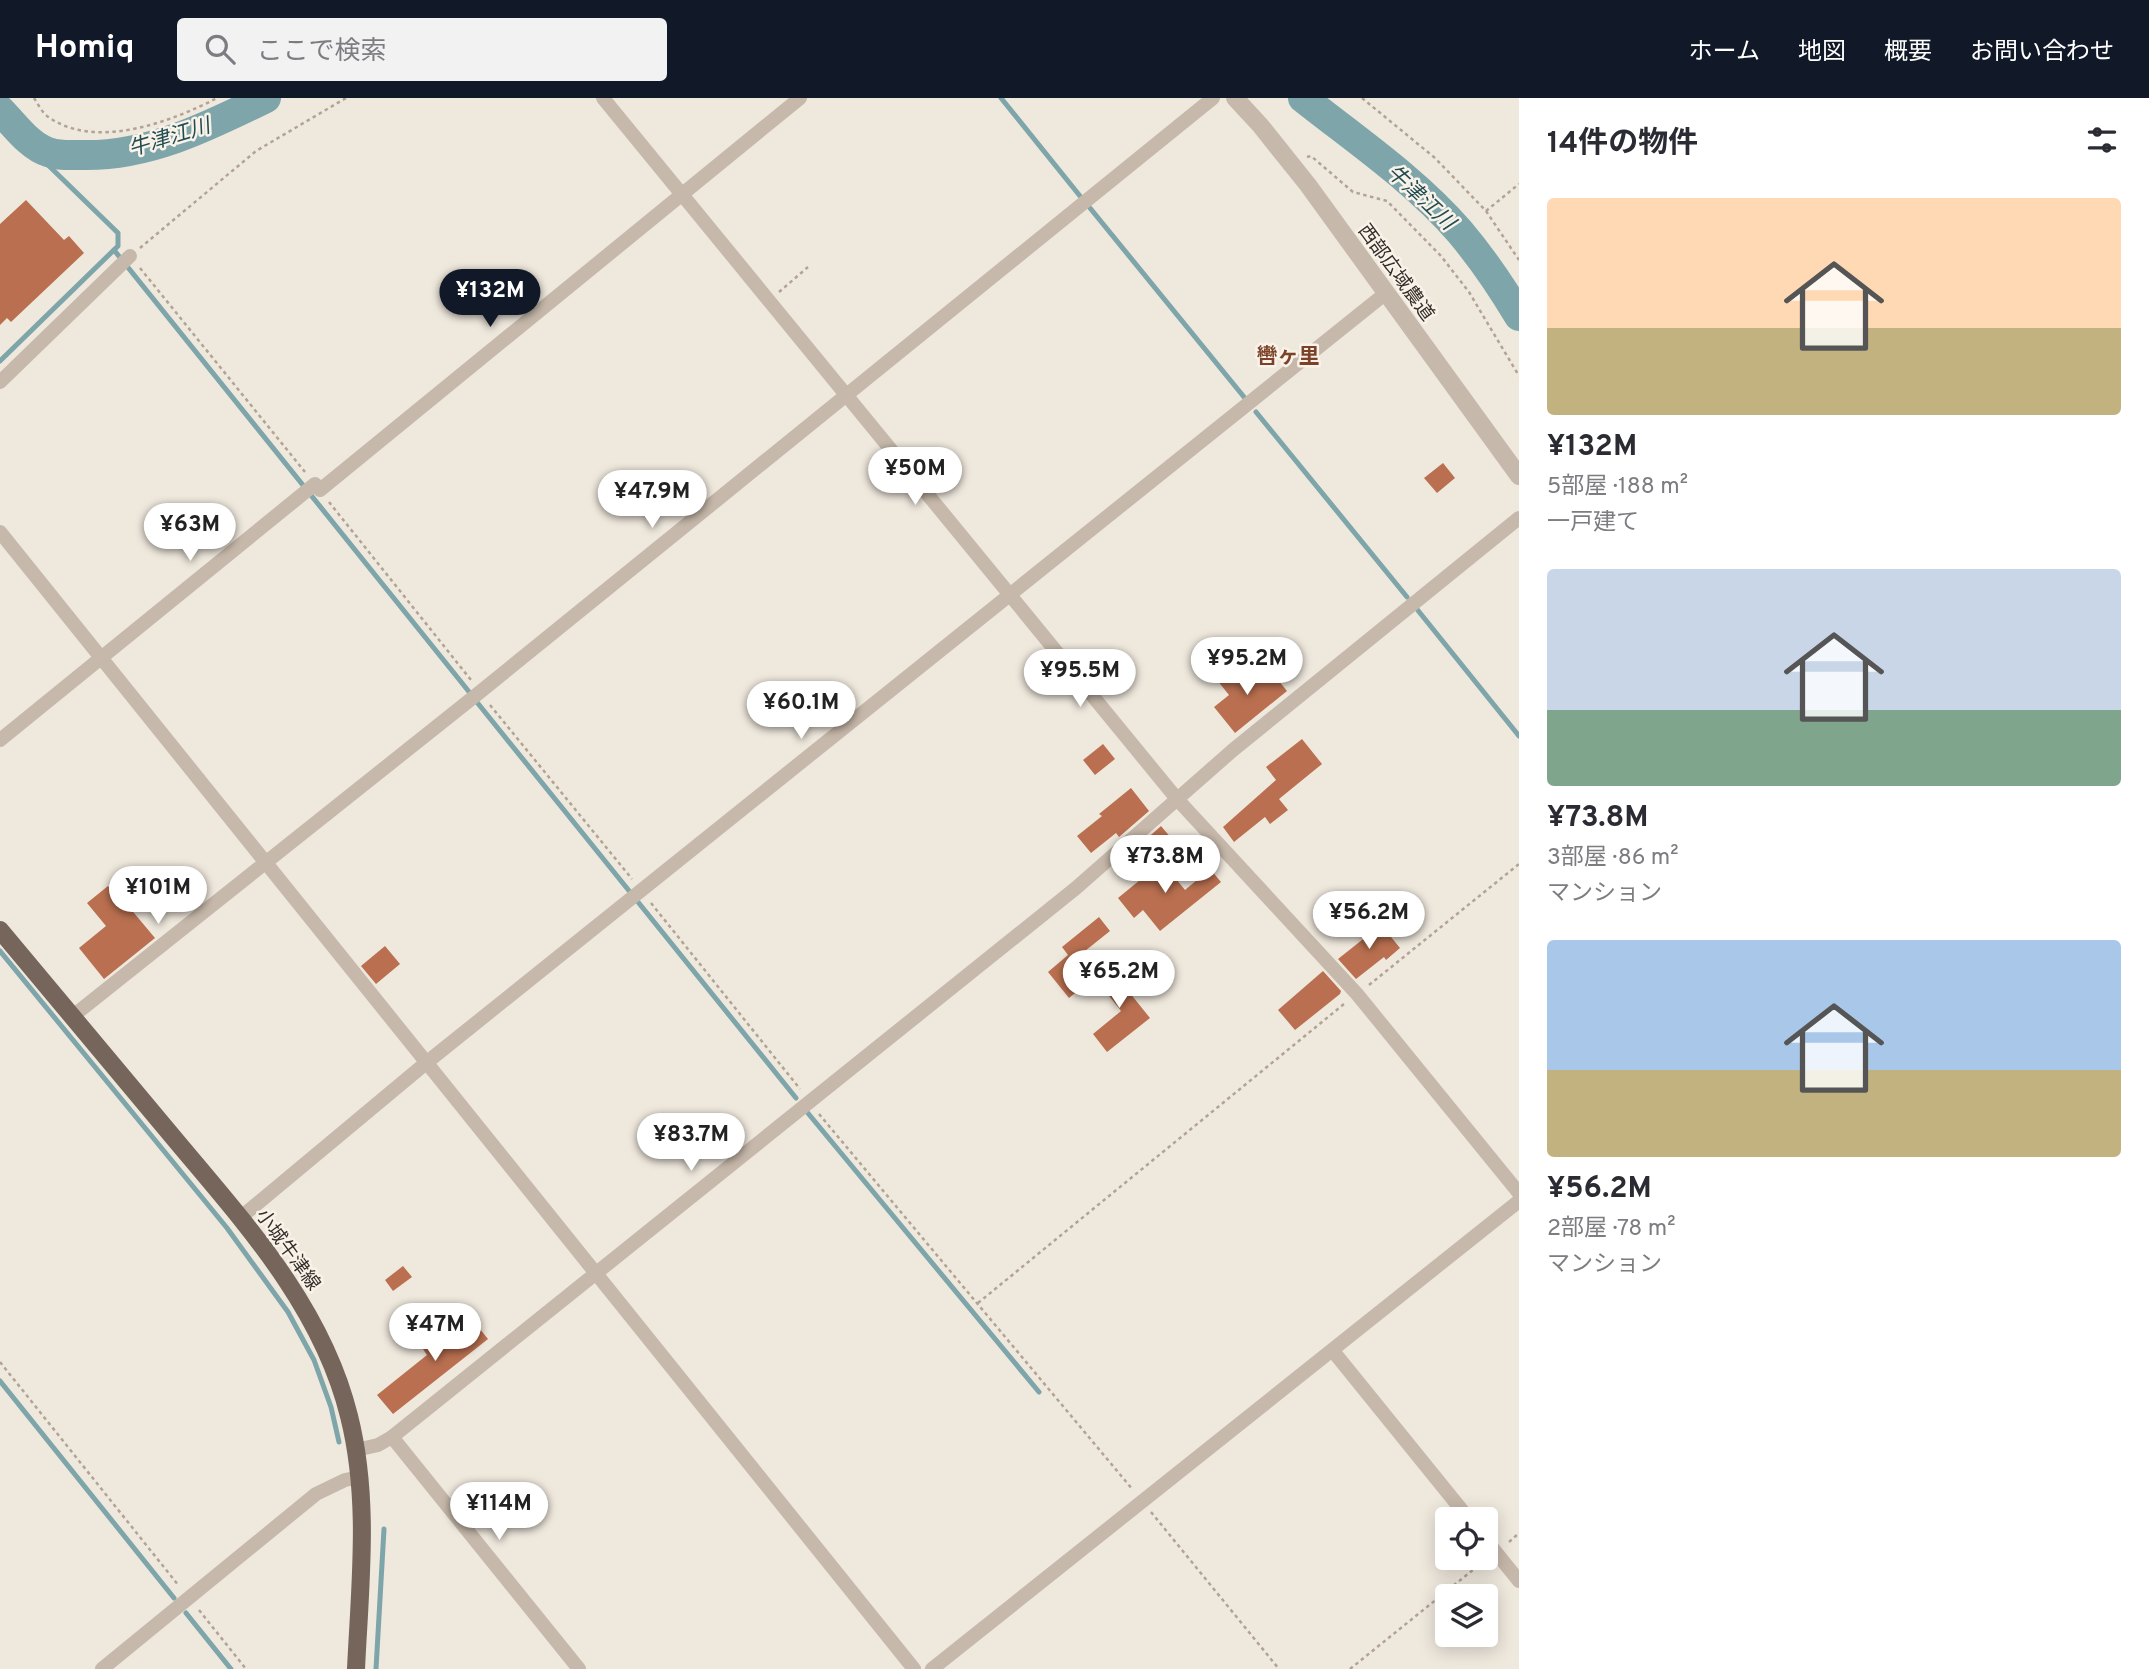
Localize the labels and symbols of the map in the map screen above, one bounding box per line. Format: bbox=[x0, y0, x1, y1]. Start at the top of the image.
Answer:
water label: 牛津江川 bbox=[125, 113, 215, 164]
water label: 牛津江川 bbox=[1380, 160, 1461, 238]
street label: 西部広域農道 bbox=[1352, 220, 1439, 326]
pin: ¥132M bbox=[441, 270, 539, 329]
district label: 轡ヶ里 bbox=[1257, 344, 1320, 371]
pin: ¥50M bbox=[874, 448, 956, 507]
pin: ¥47.9M bbox=[595, 470, 709, 530]
pin: ¥63M bbox=[149, 504, 231, 563]
pin: ¥95.2M bbox=[1190, 638, 1304, 697]
pin: ¥95.5M bbox=[1023, 650, 1137, 709]
pin: ¥60.1M bbox=[744, 682, 858, 741]
pin: ¥73.8M bbox=[1108, 836, 1222, 895]
pin: ¥101M bbox=[109, 866, 207, 926]
pin: ¥56.2M bbox=[1312, 892, 1426, 951]
pin: ¥65.2M bbox=[1062, 950, 1176, 1010]
pin: ¥83.7M bbox=[634, 1114, 748, 1173]
street label: 小城牛津線 bbox=[250, 1205, 325, 1296]
pin: ¥47M bbox=[394, 1304, 476, 1363]
pin: ¥114M bbox=[450, 1482, 548, 1542]

